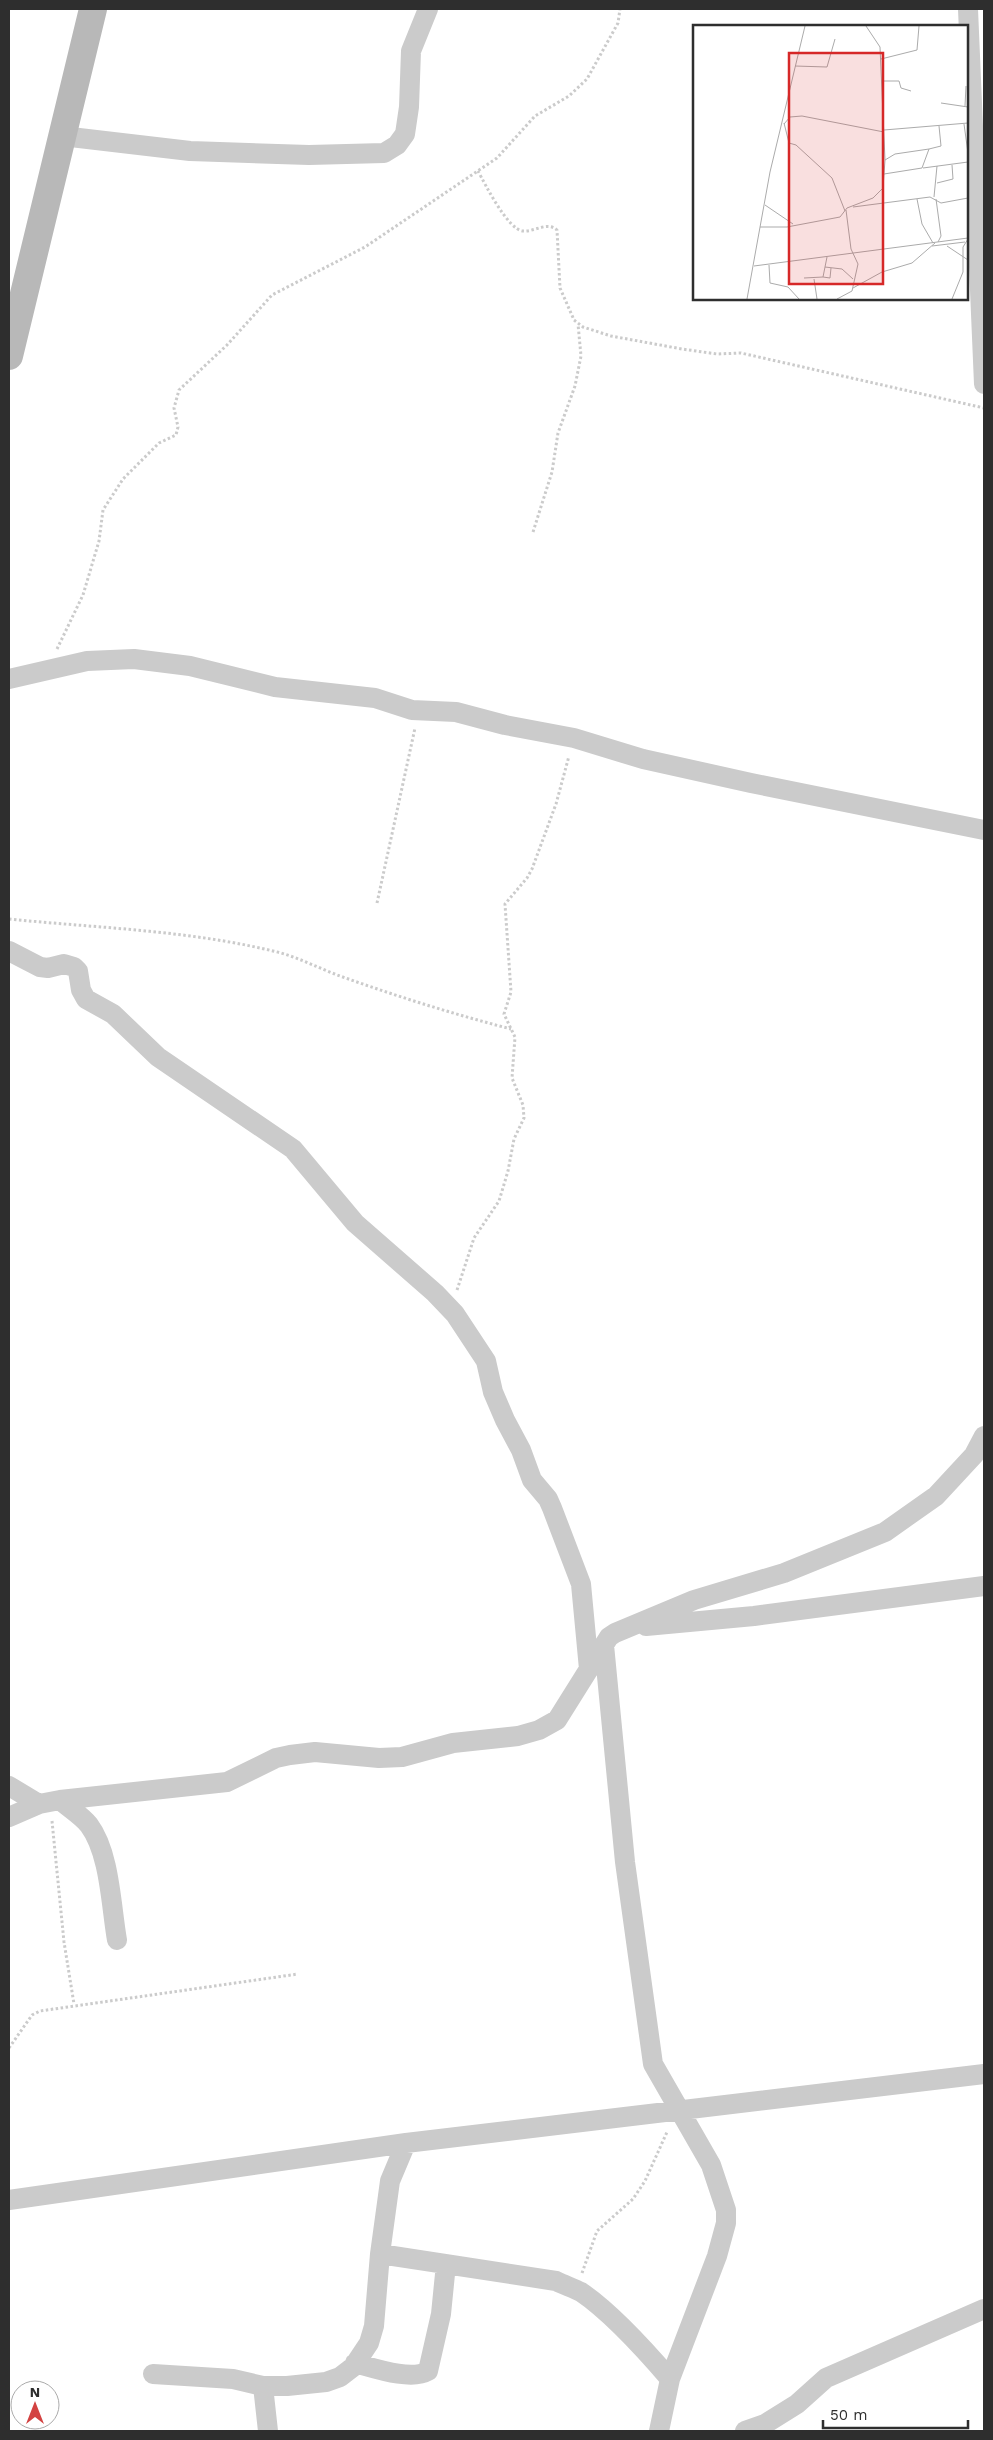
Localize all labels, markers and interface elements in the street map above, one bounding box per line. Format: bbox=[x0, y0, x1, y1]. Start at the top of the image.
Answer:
inset map bbox=[693, 25, 968, 300]
north arrow bbox=[10, 2380, 60, 2430]
text: N bbox=[30, 2384, 40, 2400]
scale bar bbox=[823, 2398, 968, 2430]
text: 50 m bbox=[830, 2406, 867, 2424]

